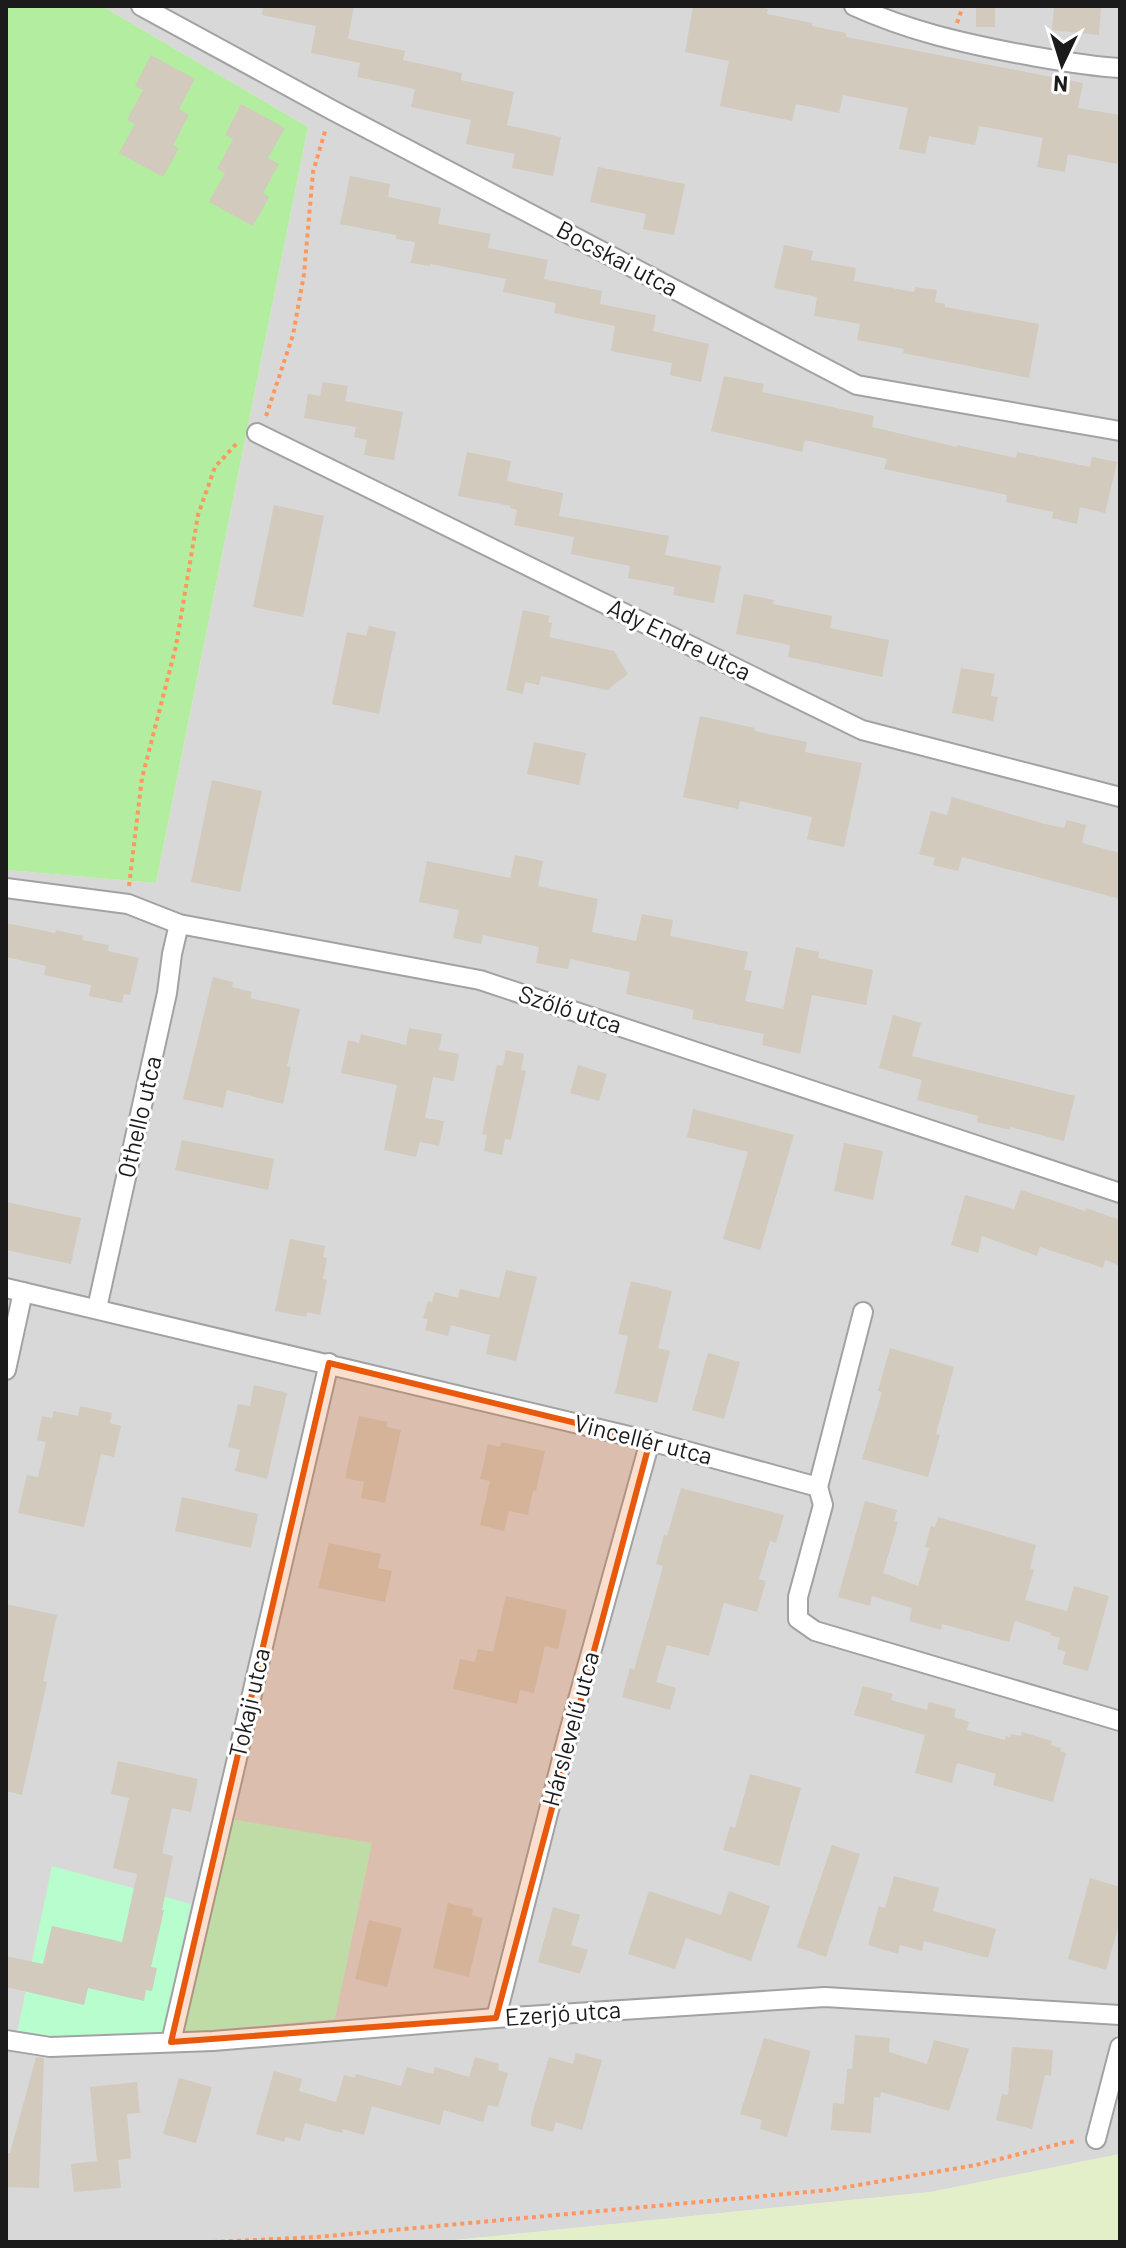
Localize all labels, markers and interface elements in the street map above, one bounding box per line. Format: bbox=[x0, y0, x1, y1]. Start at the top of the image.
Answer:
north arrow bbox=[1022, 24, 1102, 104]
text: N bbox=[1052, 71, 1069, 98]
street label: Bocskai utca bbox=[552, 214, 683, 302]
street label: Ady Endre utca bbox=[603, 591, 756, 686]
street label: Szőlő utca bbox=[515, 978, 626, 1039]
street label: Othello utca bbox=[110, 1053, 167, 1180]
street label: Vincellér utca bbox=[571, 1407, 716, 1470]
street label: Tokaji utca bbox=[222, 1645, 275, 1760]
street label: Hárslevelű utca bbox=[535, 1648, 604, 1809]
street label: Ezerjó utca bbox=[504, 1994, 622, 2031]

